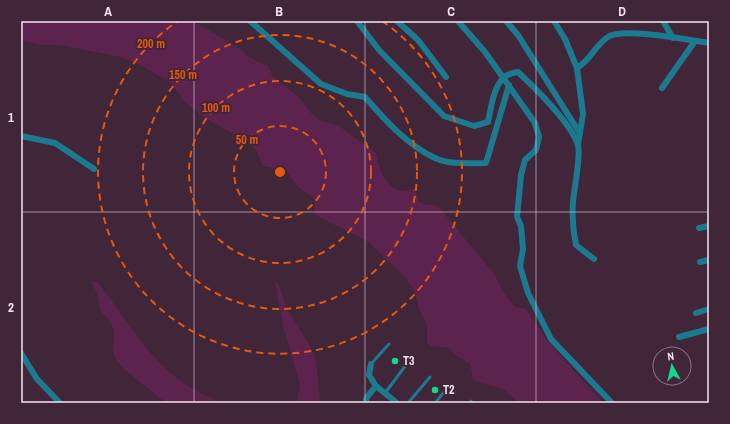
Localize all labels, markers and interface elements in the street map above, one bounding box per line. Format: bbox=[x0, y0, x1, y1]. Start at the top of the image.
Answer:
text: A bbox=[104, 3, 112, 20]
text: B bbox=[275, 3, 283, 20]
text: C bbox=[447, 3, 455, 20]
text: D bbox=[618, 3, 626, 20]
text: 200 m bbox=[137, 36, 165, 52]
text: 150 m bbox=[169, 67, 197, 83]
text: 100 m bbox=[202, 100, 230, 116]
text: 1 bbox=[8, 109, 14, 126]
text: 50 m bbox=[236, 132, 258, 148]
centre of rings bbox=[273, 165, 287, 179]
text: 2 bbox=[8, 299, 14, 316]
north arrow bbox=[652, 346, 692, 386]
text: N bbox=[666, 349, 675, 363]
place label: T3 bbox=[403, 353, 415, 369]
marker: T3 bbox=[390, 356, 400, 366]
place label: T2 bbox=[443, 382, 455, 398]
marker: T2 bbox=[430, 385, 440, 395]

